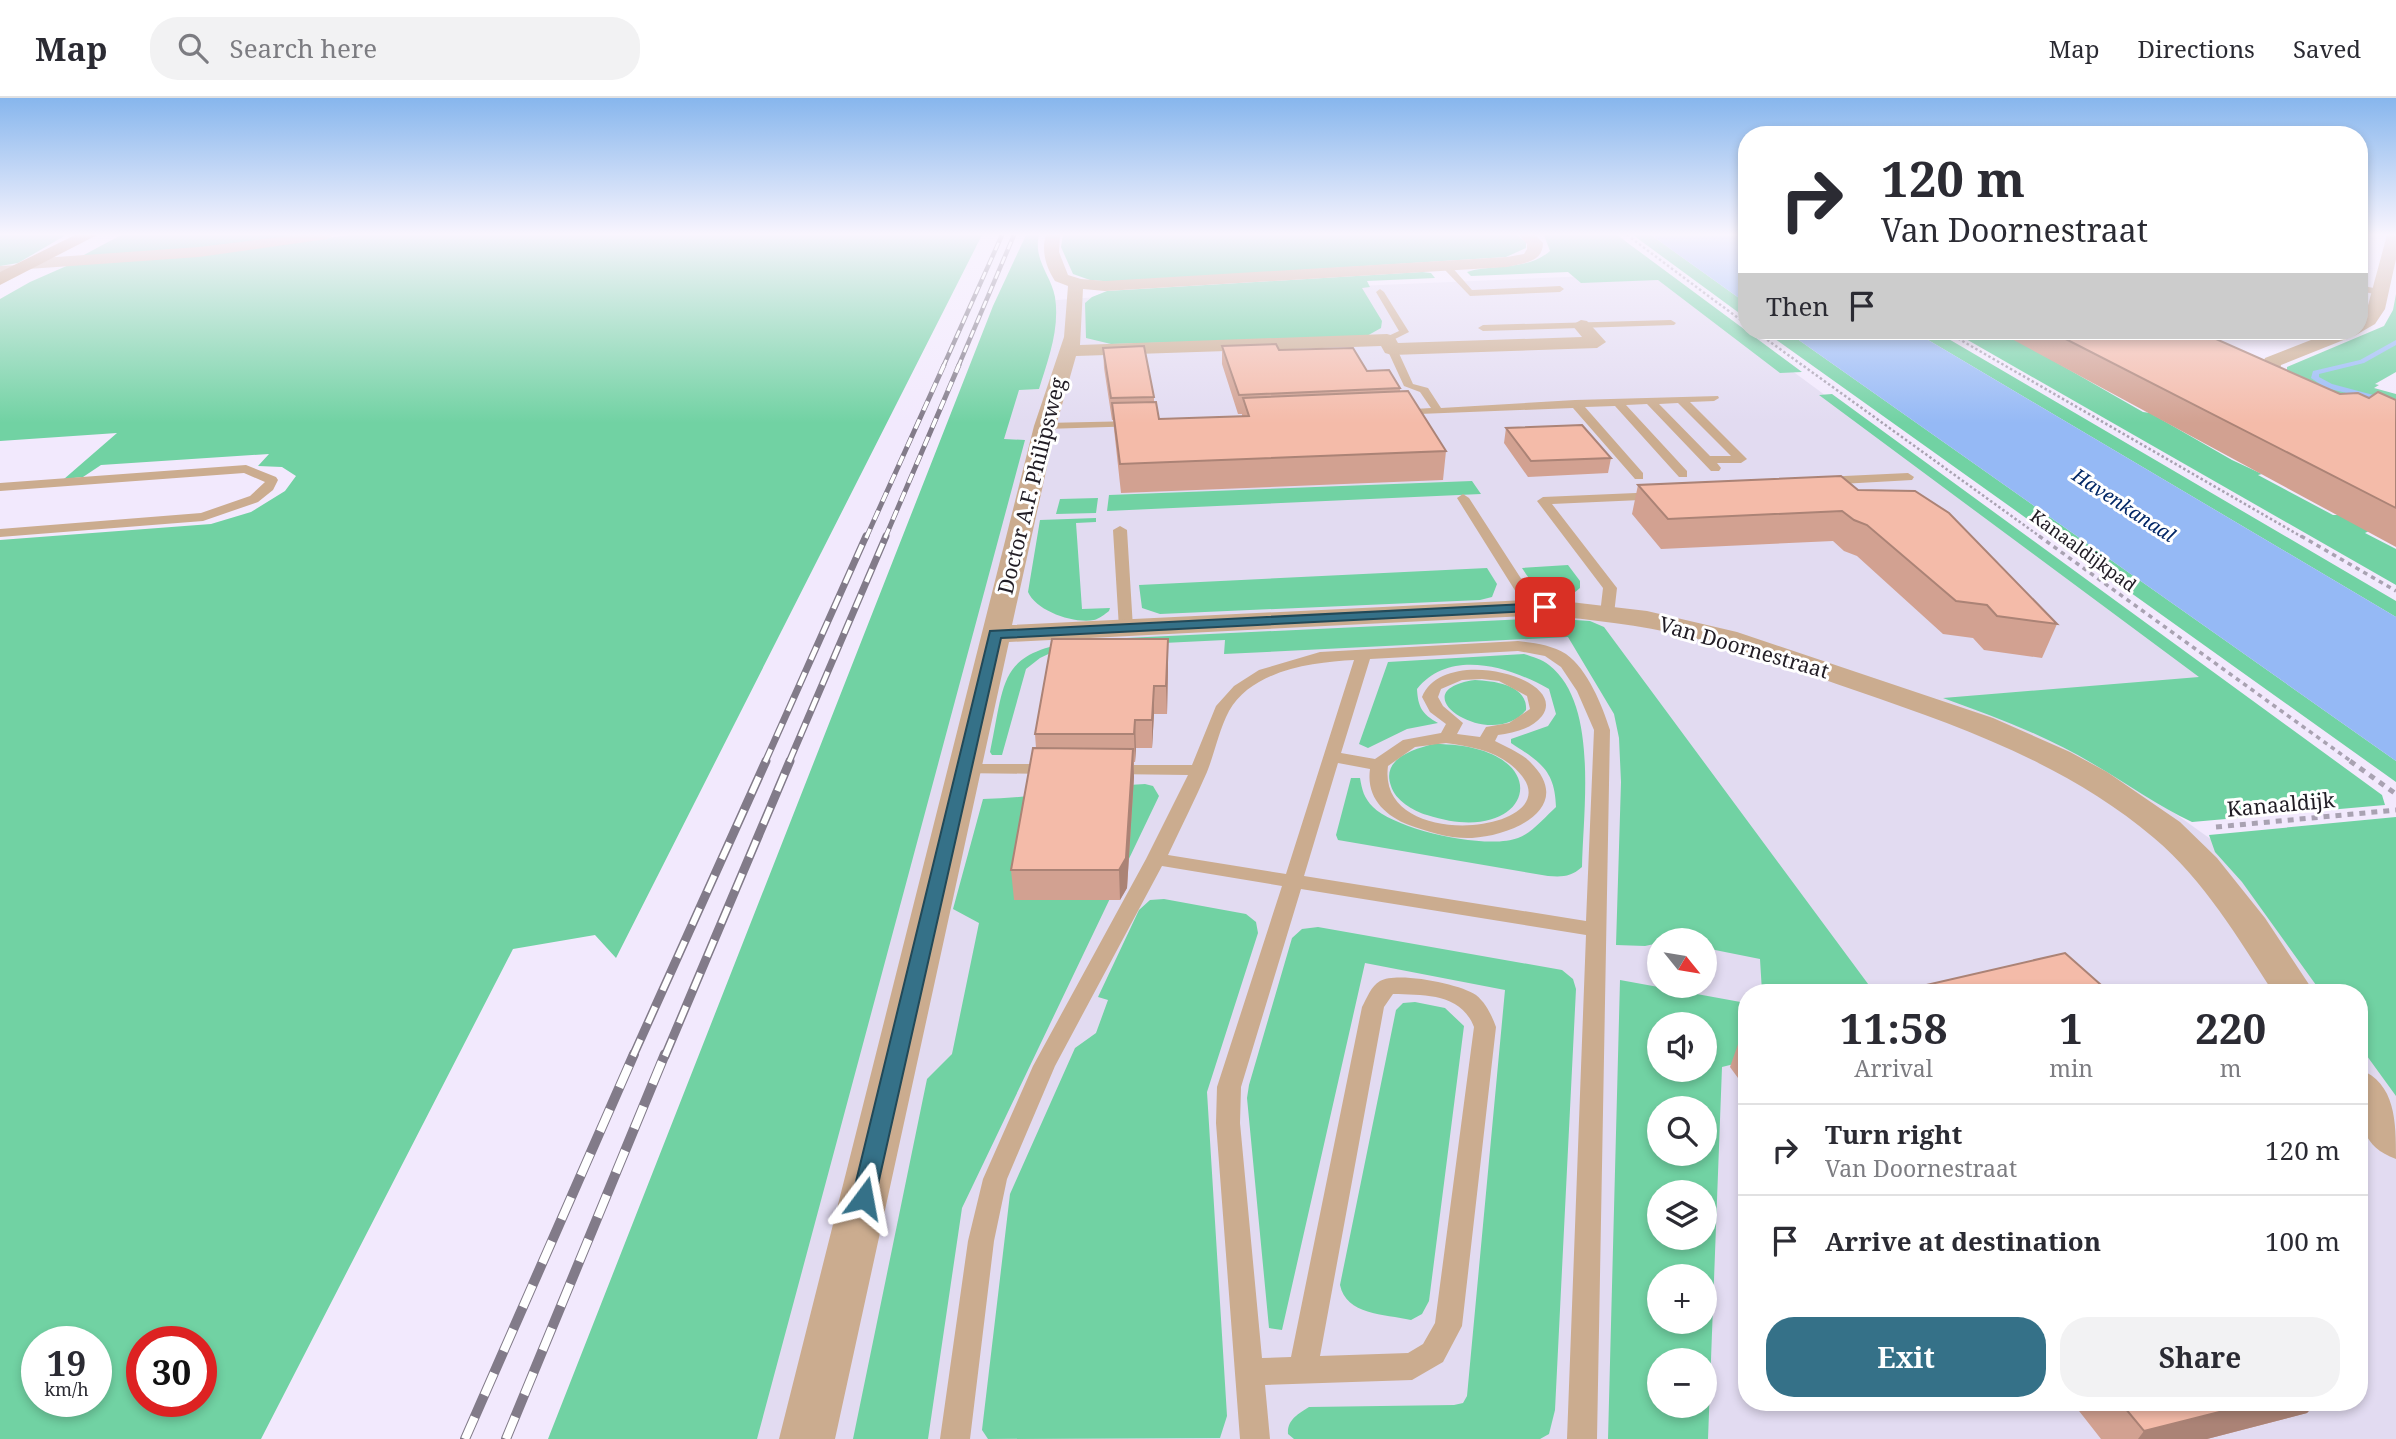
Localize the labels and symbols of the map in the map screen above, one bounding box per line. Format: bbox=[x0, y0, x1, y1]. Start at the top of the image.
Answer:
street label: Doctor A.F. Philipsweg bbox=[991, 374, 1072, 597]
water label: Havenkanaal bbox=[2067, 461, 2181, 548]
street label: Kanaaldijkpad bbox=[2026, 504, 2141, 597]
pin bbox=[1515, 577, 1575, 637]
street label: Van Doornestraat bbox=[1656, 609, 1832, 685]
street label: Kanaaldijk bbox=[2226, 785, 2337, 823]
north arrow bbox=[1647, 928, 1717, 998]
position arrow bbox=[827, 1161, 901, 1235]
speed limit sign: 30 bbox=[126, 1326, 217, 1417]

